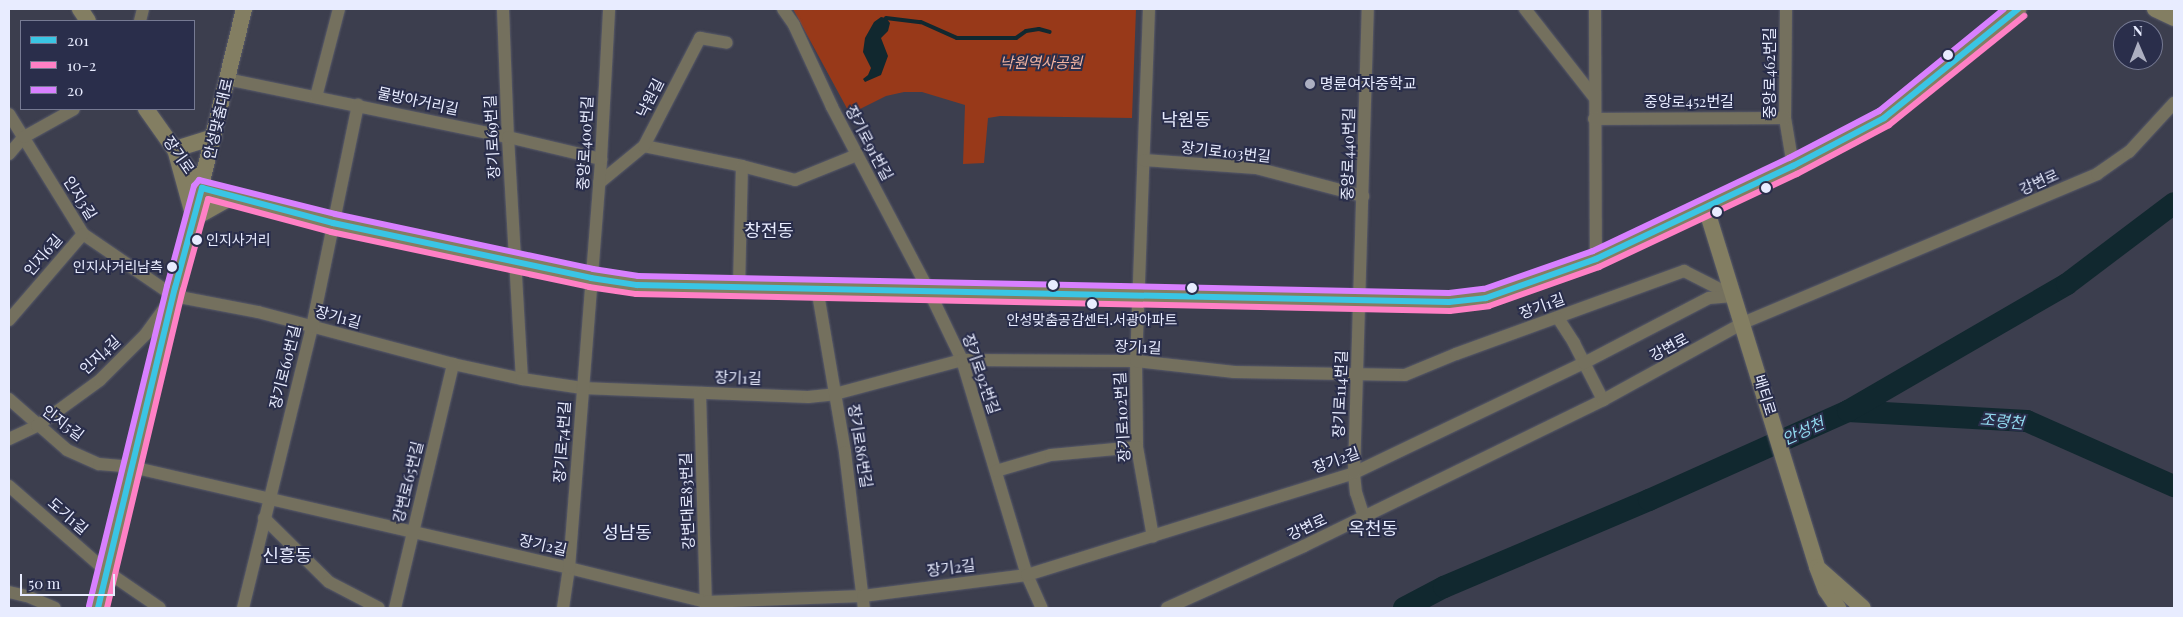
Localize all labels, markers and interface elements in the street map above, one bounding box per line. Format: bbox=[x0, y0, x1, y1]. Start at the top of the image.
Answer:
legend bbox=[20, 20, 195, 110]
north arrow bbox=[2113, 20, 2163, 70]
text: N bbox=[2133, 21, 2143, 40]
street label: 중앙로462번길 bbox=[1761, 27, 1779, 119]
text: 201 bbox=[67, 30, 89, 50]
unlabelled marker bbox=[1943, 50, 1953, 60]
park label: 낙원역사공원 bbox=[1000, 54, 1082, 72]
text: 10-2 bbox=[67, 55, 96, 75]
street label: 낙원길 bbox=[633, 75, 667, 121]
place label: 명륜여자중학교 bbox=[1320, 75, 1417, 93]
street label: 안성맞춤대로 bbox=[200, 77, 236, 161]
marker: 명륜여자중학교 bbox=[1304, 78, 1316, 90]
text: 20 bbox=[67, 80, 83, 100]
street label: 물방아거리길 bbox=[376, 84, 460, 118]
street label: 중앙로452번길 bbox=[1644, 93, 1734, 111]
street label: 장기로69번길 bbox=[481, 94, 503, 180]
street label: 중앙로400번길 bbox=[574, 95, 596, 191]
street label: 장기로91번길 bbox=[842, 102, 896, 184]
street label: 중앙로440번길 bbox=[1338, 107, 1358, 201]
district label: 낙원동 bbox=[1161, 108, 1211, 130]
street label: 장기로 bbox=[160, 133, 198, 177]
street label: 장기로103번길 bbox=[1180, 138, 1272, 166]
street label: 강변로 bbox=[2016, 165, 2062, 199]
street label: 인지3길 bbox=[60, 173, 100, 223]
unlabelled marker bbox=[1761, 183, 1771, 193]
unlabelled marker bbox=[1712, 207, 1722, 217]
district label: 창전동 bbox=[744, 219, 794, 241]
street label: 인지6길 bbox=[20, 231, 66, 279]
place label: 인지사거리 bbox=[206, 232, 270, 248]
marker: 인지사거리 bbox=[192, 235, 202, 245]
place label: 인지사거리남측 bbox=[73, 259, 163, 275]
marker: 인지사거리남측 bbox=[167, 262, 177, 272]
unlabelled marker bbox=[1048, 280, 1058, 290]
unlabelled marker bbox=[1187, 283, 1197, 293]
street label: 장기1길 bbox=[1517, 290, 1567, 322]
marker: 안성맞춤공감센터.서광아파트 bbox=[1087, 299, 1097, 309]
street label: 장기1길 bbox=[313, 302, 363, 332]
place label: 안성맞춤공감센터.서광아파트 bbox=[1007, 312, 1177, 328]
street label: 장기로60번길 bbox=[266, 323, 304, 411]
street label: 강변로 bbox=[1646, 329, 1692, 365]
street label: 장기로92번길 bbox=[959, 331, 1003, 417]
street label: 인지4길 bbox=[76, 332, 124, 378]
street label: 장기1길 bbox=[1114, 337, 1162, 357]
street label: 장기로114번길 bbox=[1329, 350, 1351, 438]
street label: 장기1길 bbox=[714, 368, 762, 388]
street label: 장기로102번길 bbox=[1111, 371, 1133, 463]
street label: 배티로 bbox=[1750, 373, 1780, 417]
street label: 장기로74번길 bbox=[550, 400, 574, 484]
street label: 인지5길 bbox=[39, 401, 87, 445]
street label: 장기로86번길 bbox=[844, 403, 876, 489]
water label: 조령천 bbox=[1979, 410, 2025, 432]
water label: 안성천 bbox=[1779, 413, 1827, 449]
street label: 강변로65번길 bbox=[389, 440, 427, 524]
street label: 장기2길 bbox=[1310, 443, 1362, 477]
street label: 강변대로83번길 bbox=[676, 452, 698, 550]
street label: 도기1길 bbox=[44, 494, 92, 538]
street label: 강변로 bbox=[1284, 510, 1330, 544]
district label: 옥천동 bbox=[1348, 517, 1398, 539]
district label: 성남동 bbox=[602, 521, 652, 543]
street label: 장기2길 bbox=[517, 531, 569, 559]
district label: 신흥동 bbox=[262, 544, 312, 566]
street label: 장기2길 bbox=[926, 556, 976, 580]
scale bar bbox=[22, 564, 118, 596]
text: 50 m bbox=[28, 573, 60, 593]

